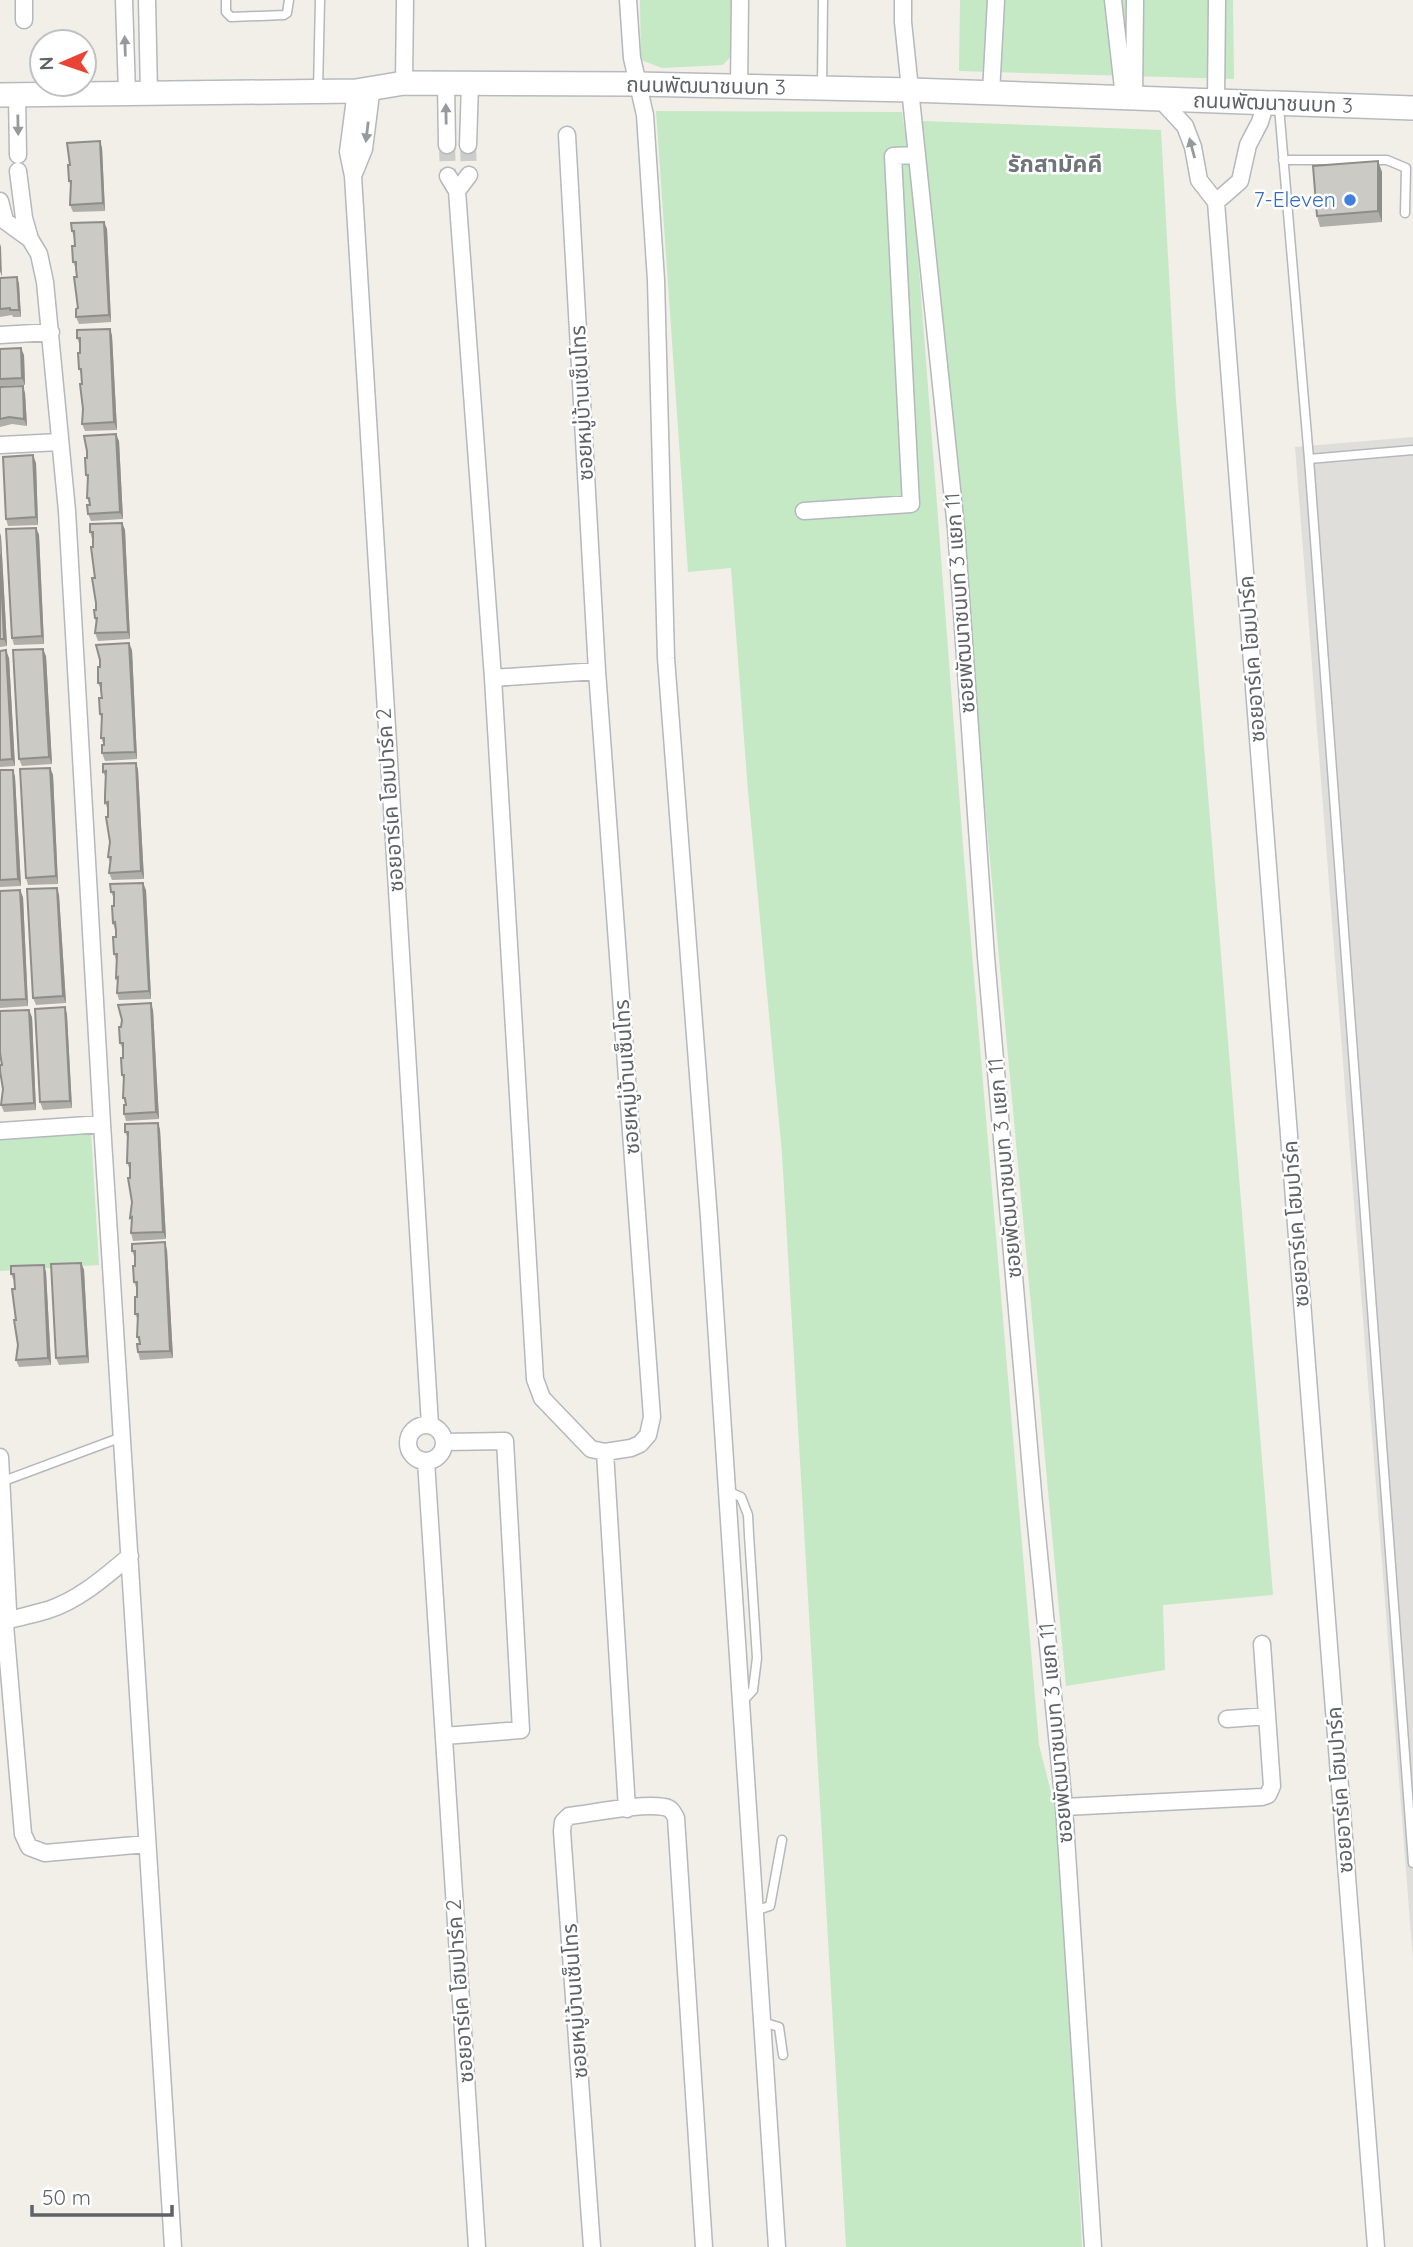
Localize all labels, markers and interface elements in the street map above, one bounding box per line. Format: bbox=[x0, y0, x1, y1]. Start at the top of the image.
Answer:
north arrow bbox=[28, 28, 98, 98]
one-way arrow bbox=[120, 35, 131, 57]
text: N bbox=[34, 56, 58, 71]
street label: ถนนพัฒนาชนบท 3 bbox=[626, 71, 786, 99]
street label: ถนนพัฒนาชนบท 3 bbox=[1193, 86, 1353, 118]
one-way arrow bbox=[441, 103, 452, 125]
one-way arrow bbox=[12, 114, 23, 136]
one-way arrow bbox=[361, 121, 372, 143]
one-way arrow bbox=[1186, 136, 1197, 158]
district label: รักสามัคคี bbox=[1008, 149, 1102, 178]
place label: 7-Eleven bbox=[1254, 186, 1336, 212]
marker: 7-Eleven bbox=[1342, 192, 1358, 208]
street label: ซอยหมู่บ้านเซ็นโทร bbox=[564, 325, 599, 481]
street label: ซอยพัฒนาชนบท 3 แยก 11 bbox=[938, 492, 980, 714]
street label: ซอยอาร์เค โฮมปาร์ค bbox=[1232, 575, 1270, 743]
street label: ซอยอาร์เค โฮมปาร์ค 2 bbox=[370, 707, 408, 893]
street label: ซอยหมู่บ้านเซ็นโทร bbox=[608, 999, 645, 1156]
street label: ซอยพัฒนาชนบท 3 แยก 11 bbox=[981, 1057, 1027, 1279]
street label: ซอยอาร์เค โฮมปาร์ค bbox=[1276, 1140, 1314, 1308]
street label: ซอยพัฒนาชนบท 3 แยก 11 bbox=[1032, 1622, 1078, 1844]
street label: ซอยอาร์เค โฮมปาร์ค bbox=[1320, 1706, 1358, 1874]
street label: ซอยอาร์เค โฮมปาร์ค 2 bbox=[440, 1898, 478, 2084]
street label: ซอยหมู่บ้านเซ็นโทร bbox=[556, 1923, 593, 2080]
scale bar bbox=[32, 2174, 172, 2218]
text: 50 m bbox=[42, 2184, 91, 2210]

